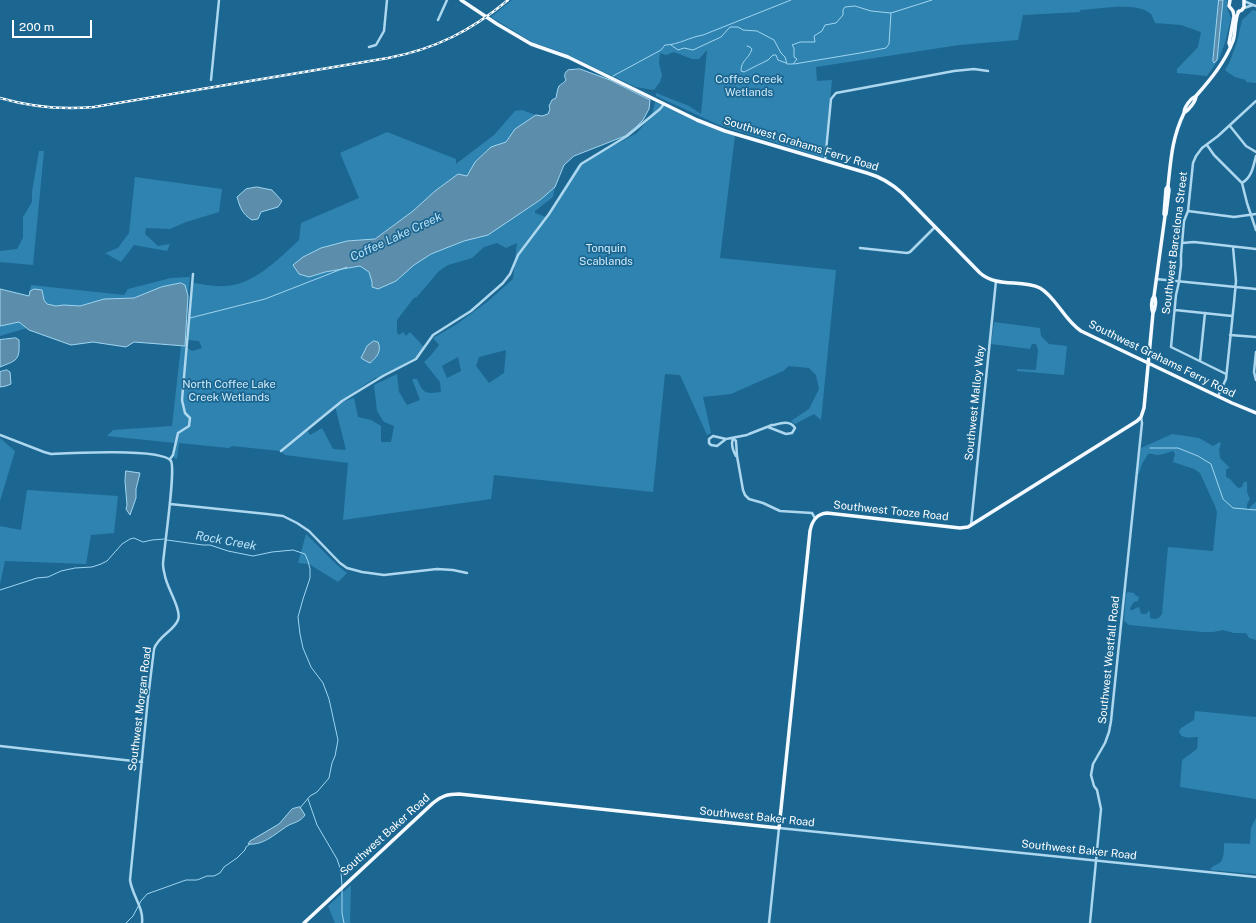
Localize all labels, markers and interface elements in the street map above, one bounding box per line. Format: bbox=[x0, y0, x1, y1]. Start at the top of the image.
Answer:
scale bar bbox=[14, 12, 94, 38]
text: 200 m bbox=[19, 20, 54, 34]
park label: Coffee Creek Wetlands bbox=[715, 73, 783, 99]
street label: Southwest Grahams Ferry Road bbox=[722, 114, 880, 174]
street label: Southwest Barcelona Street bbox=[1160, 171, 1190, 315]
water label: Coffee Lake Creek bbox=[348, 209, 444, 265]
park label: Tonquin Scablands bbox=[579, 242, 633, 268]
street label: Southwest Grahams Ferry Road bbox=[1086, 318, 1238, 400]
street label: Southwest Malloy Way bbox=[962, 345, 988, 461]
park label: North Coffee Lake Creek Wetlands bbox=[182, 378, 276, 404]
street label: Southwest Tooze Road bbox=[833, 498, 949, 524]
water label: Rock Creek bbox=[194, 529, 258, 553]
street label: Southwest Westfall Road bbox=[1096, 595, 1122, 725]
street label: Southwest Morgan Road bbox=[126, 646, 154, 772]
street label: Southwest Baker Road bbox=[337, 791, 433, 879]
street label: Southwest Baker Road bbox=[699, 804, 815, 830]
street label: Southwest Baker Road bbox=[1021, 837, 1137, 863]

